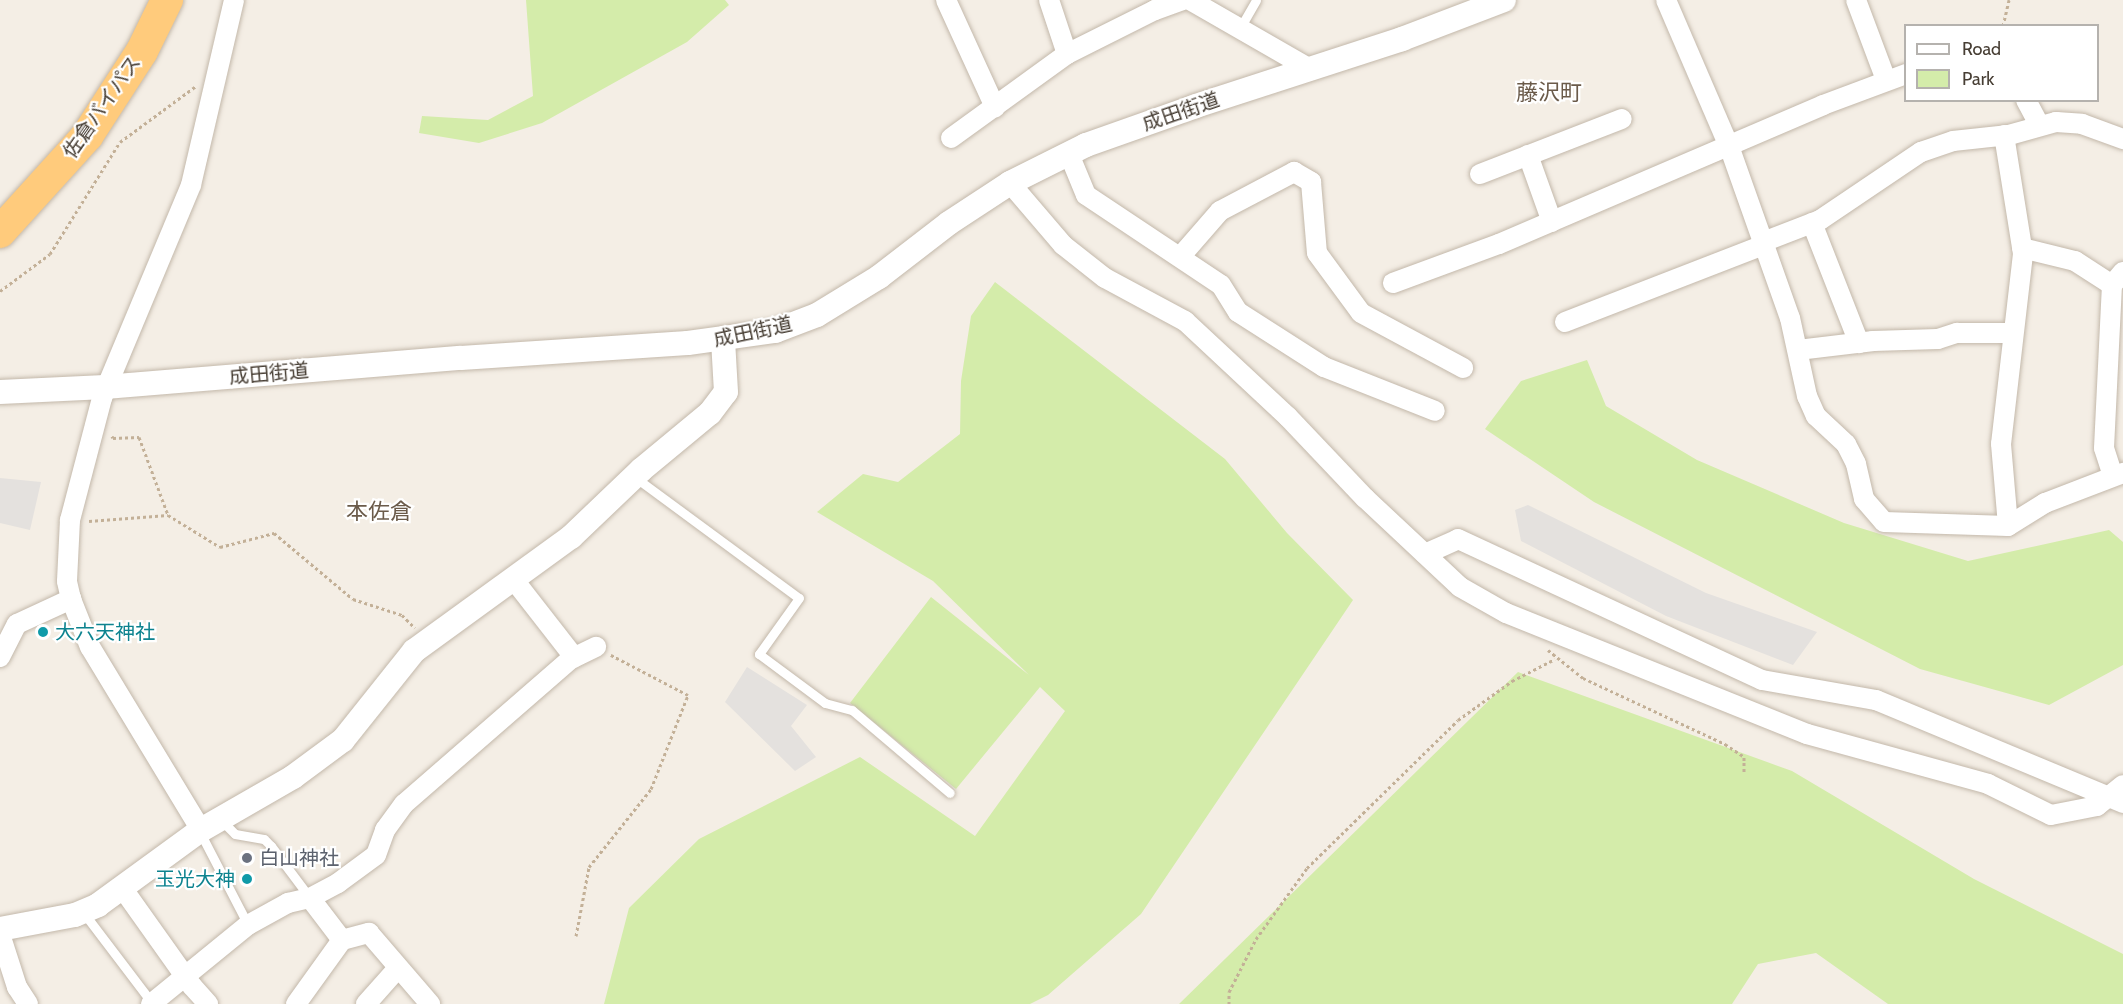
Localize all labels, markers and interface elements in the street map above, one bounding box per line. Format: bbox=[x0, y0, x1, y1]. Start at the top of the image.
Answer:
legend bbox=[1904, 24, 2099, 102]
text: Road bbox=[1962, 38, 2001, 60]
street label: 佐倉バイパス bbox=[58, 51, 146, 163]
text: Park bbox=[1962, 68, 1994, 90]
district label: 藤沢町 bbox=[1516, 80, 1582, 106]
street label: 成田街道 bbox=[1139, 88, 1223, 136]
street label: 成田街道 bbox=[711, 312, 795, 352]
street label: 成田街道 bbox=[228, 359, 310, 389]
district label: 本佐倉 bbox=[346, 499, 412, 525]
place label: 大六天神社 bbox=[55, 620, 155, 644]
marker: 大六天神社 bbox=[36, 625, 50, 639]
place label: 白山神社 bbox=[259, 846, 339, 870]
marker: 白山神社 bbox=[240, 851, 254, 865]
place label: 玉光大神 bbox=[155, 867, 235, 891]
marker: 玉光大神 bbox=[240, 872, 254, 886]

